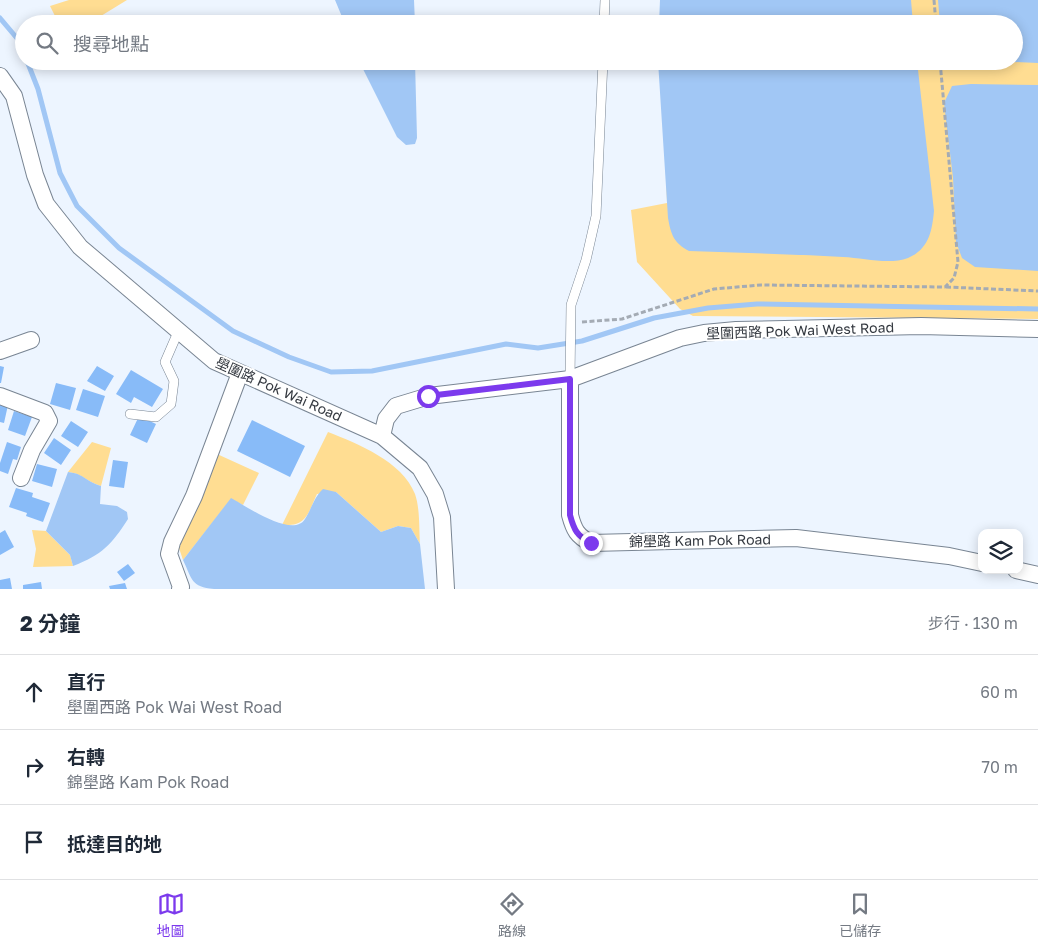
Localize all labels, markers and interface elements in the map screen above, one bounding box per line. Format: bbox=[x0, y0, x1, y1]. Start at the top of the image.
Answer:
search box bbox=[15, 15, 1023, 70]
icon: search bbox=[33, 29, 61, 57]
text: 搜尋地點 bbox=[73, 32, 149, 55]
street label: 壆圍西路 Pok Wai West Road bbox=[706, 318, 894, 342]
street label: 壆圍路 Pok Wai Road bbox=[213, 353, 345, 425]
route start bbox=[417, 385, 440, 408]
map controls bbox=[978, 529, 1023, 574]
button: layers bbox=[978, 529, 1023, 574]
street label: 錦壆路 Kam Pok Road bbox=[629, 530, 771, 550]
route end bbox=[580, 532, 603, 555]
text: 2 分鐘 bbox=[20, 610, 80, 636]
text: 步行 · 130 m bbox=[928, 613, 1018, 633]
text: 直行 bbox=[67, 670, 105, 693]
icon: ahead bbox=[20, 678, 48, 706]
text: 60 m bbox=[980, 682, 1018, 702]
text: 壆圍西路 Pok Wai West Road bbox=[67, 697, 282, 717]
text: 右轉 bbox=[67, 745, 105, 768]
icon: right bbox=[20, 753, 48, 781]
text: 70 m bbox=[981, 757, 1018, 777]
text: 錦壆路 Kam Pok Road bbox=[67, 772, 229, 792]
icon: arrive bbox=[20, 828, 48, 856]
text: 抵達目的地 bbox=[67, 832, 162, 855]
tab: 地圖 bbox=[157, 890, 185, 940]
tab: 路線 bbox=[498, 890, 526, 940]
tab: 已儲存 bbox=[839, 890, 881, 940]

